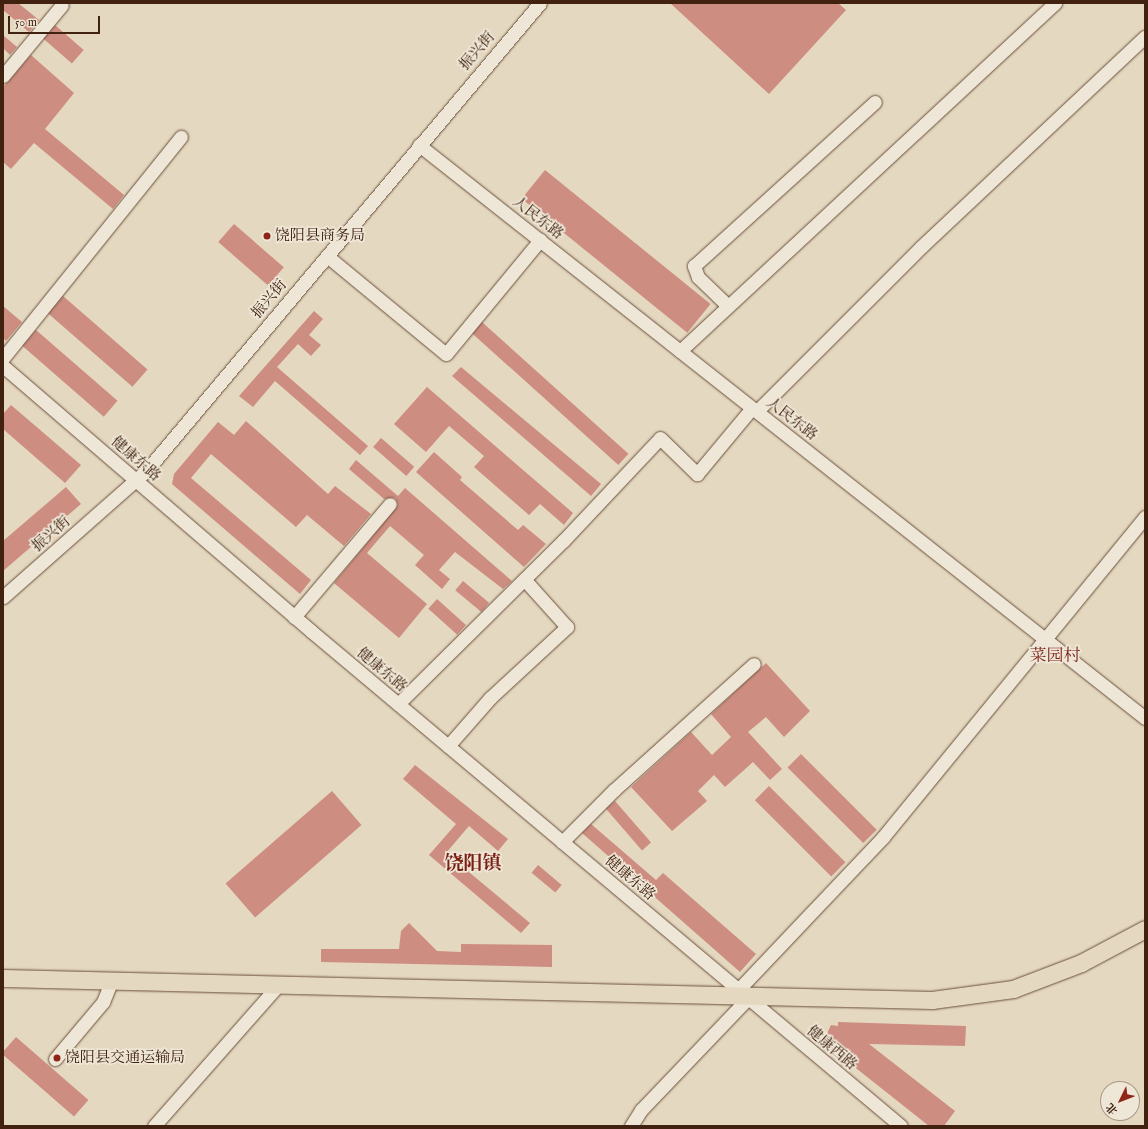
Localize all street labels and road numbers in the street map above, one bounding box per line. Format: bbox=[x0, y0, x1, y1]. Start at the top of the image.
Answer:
street label: 振兴街 bbox=[455, 28, 499, 74]
street label: 人民东路 bbox=[509, 192, 567, 244]
street label: 振兴街 bbox=[248, 276, 290, 322]
street label: 人民东路 bbox=[763, 393, 821, 445]
street label: 健康东路 bbox=[107, 433, 165, 485]
street label: 振兴街 bbox=[28, 512, 74, 556]
street label: 健康东路 bbox=[353, 644, 411, 696]
street label: 健康东路 bbox=[601, 852, 659, 904]
street label: 健康西路 bbox=[803, 1022, 861, 1074]

